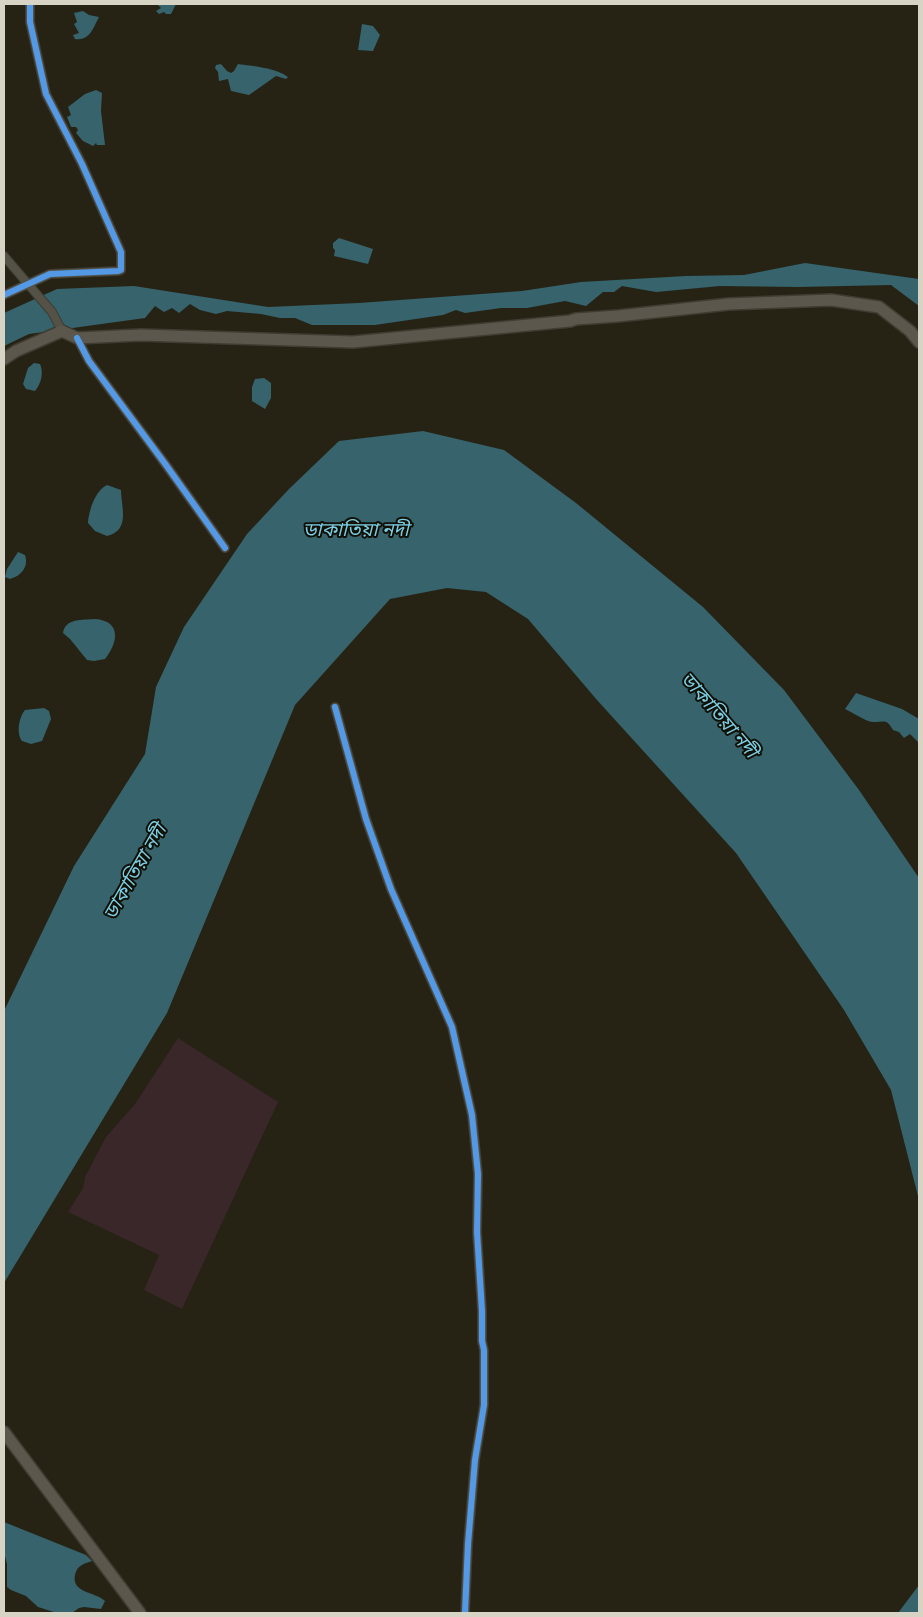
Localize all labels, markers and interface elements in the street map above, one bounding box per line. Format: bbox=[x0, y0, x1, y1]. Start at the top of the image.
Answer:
water label: ডাকাতিয়া নদী bbox=[303, 519, 409, 541]
water label: ডাকাতিয়া নদী bbox=[676, 668, 762, 762]
water label: ডাকাতিয়া নদী bbox=[99, 820, 171, 924]

